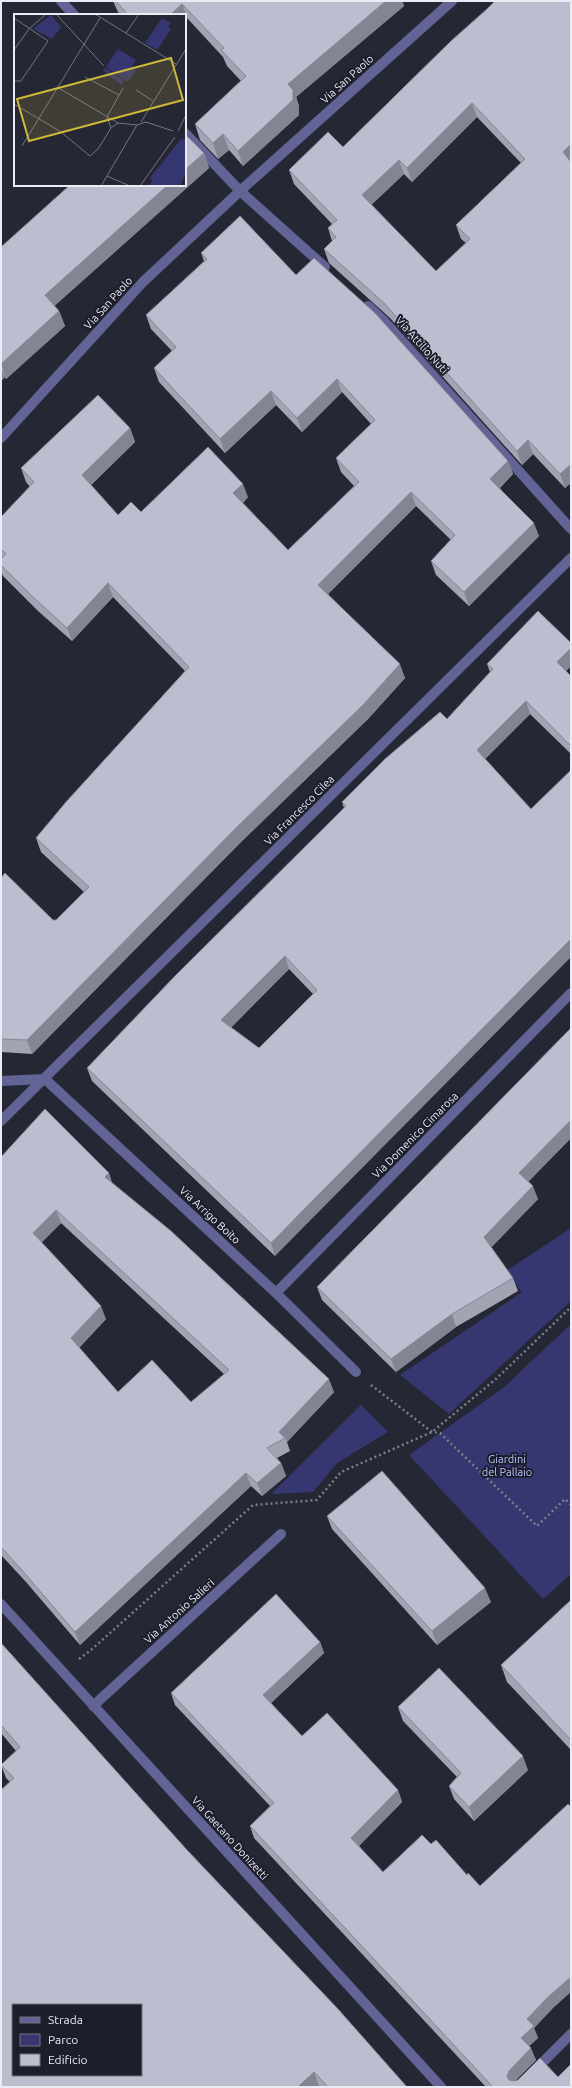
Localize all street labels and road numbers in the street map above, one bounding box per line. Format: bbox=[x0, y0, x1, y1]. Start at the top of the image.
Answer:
street label: Via San Paolo bbox=[318, 52, 376, 106]
street label: Via San Paolo bbox=[81, 274, 135, 332]
street label: Via Attilio Nuti bbox=[393, 314, 451, 376]
street label: Via Francesco Cilea bbox=[262, 773, 336, 847]
street label: Via Domenico Cimarosa bbox=[370, 1090, 460, 1180]
street label: Via Arrigo Boito bbox=[177, 1184, 243, 1246]
street label: Via Antonio Salieri bbox=[141, 1576, 217, 1646]
street label: Via Gaetano Donizetti bbox=[189, 1794, 271, 1882]

